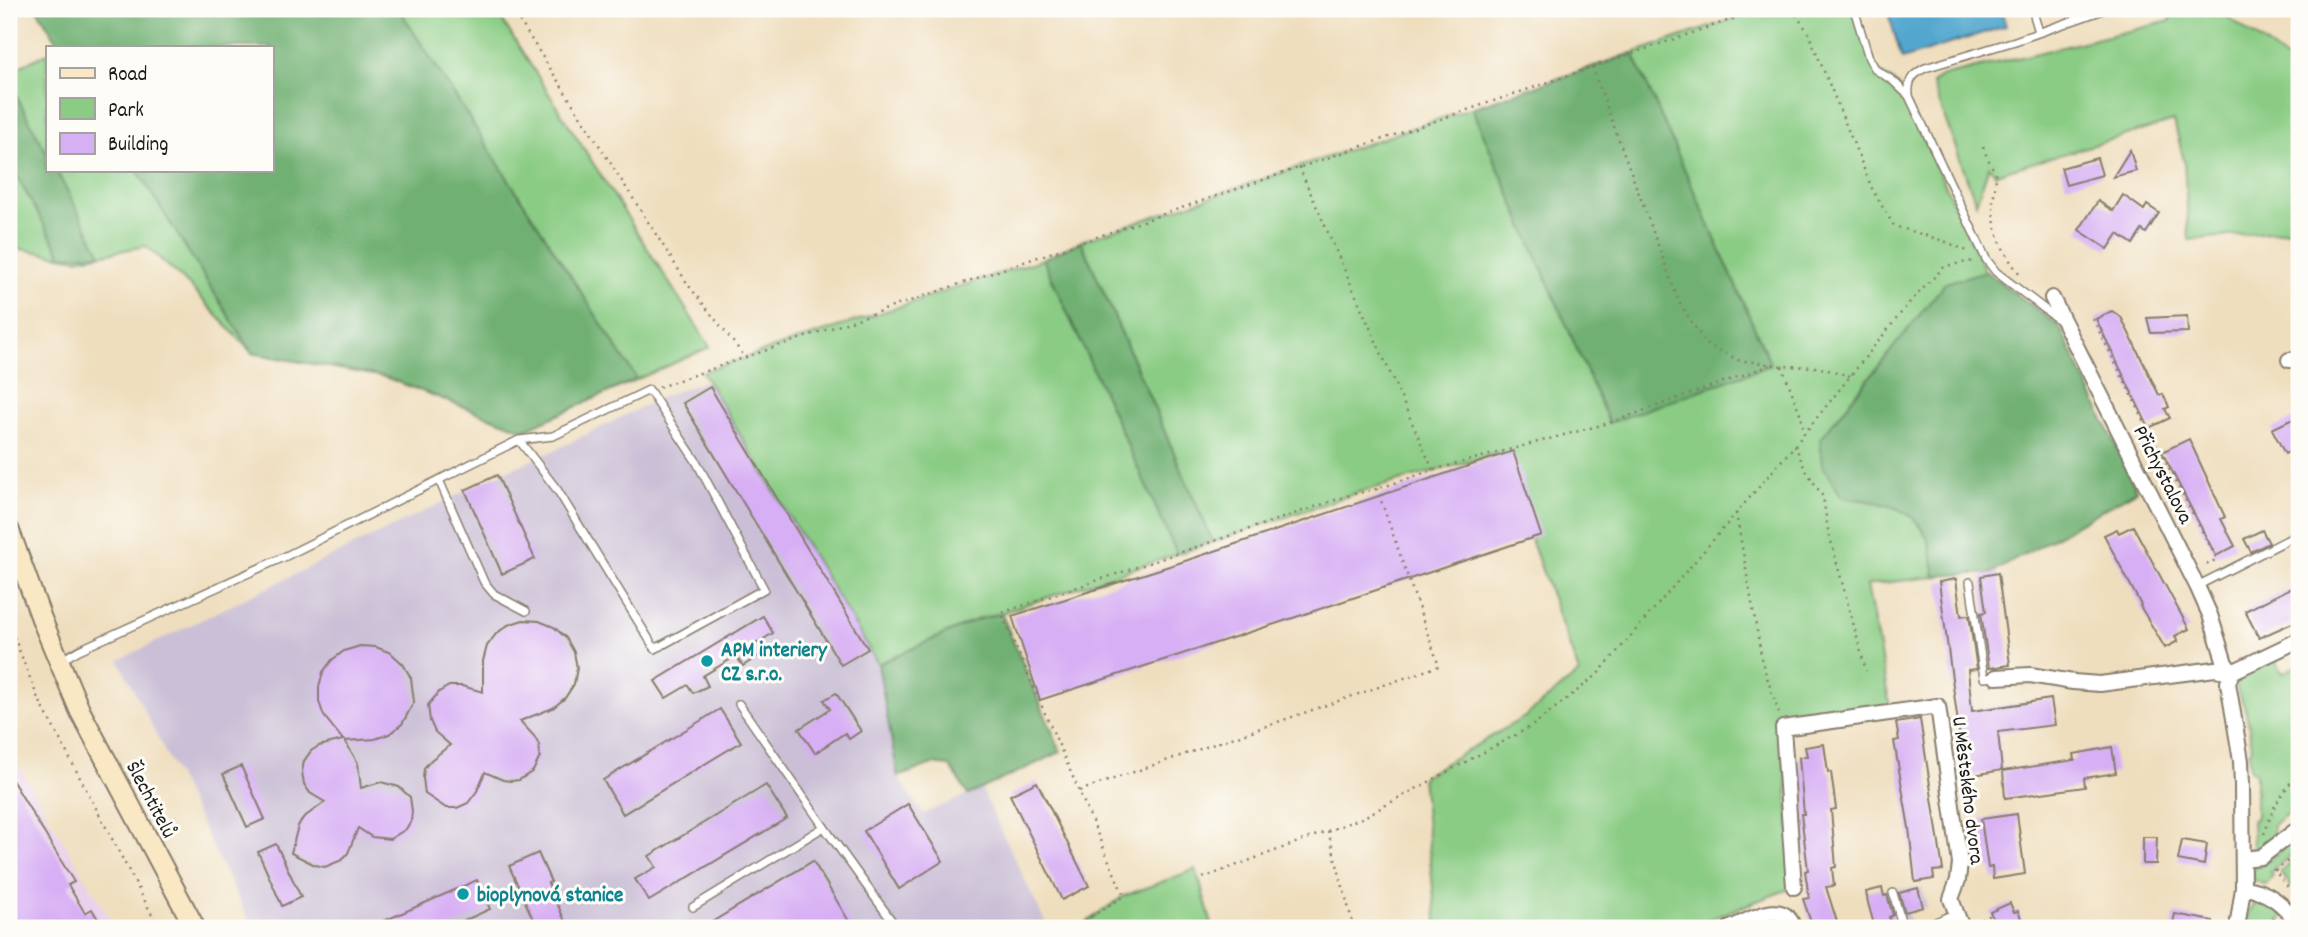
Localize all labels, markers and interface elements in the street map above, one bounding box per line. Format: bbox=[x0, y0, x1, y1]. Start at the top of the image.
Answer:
legend bbox=[46, 46, 273, 172]
text: Road bbox=[108, 61, 147, 91]
text: Park bbox=[108, 97, 144, 127]
text: Building bbox=[108, 131, 168, 161]
street label: Přichystalova bbox=[2124, 421, 2200, 531]
place label: APM interiery CZ s.r.o. bbox=[721, 637, 828, 691]
marker: APM interiery CZ s.r.o. bbox=[699, 653, 715, 669]
street label: U Městského dvora bbox=[1942, 715, 1990, 867]
street label: Šlechtitelů bbox=[116, 756, 182, 844]
place label: bioplynová stanice bbox=[477, 882, 623, 912]
marker: bioplynová stanice bbox=[455, 886, 471, 902]

